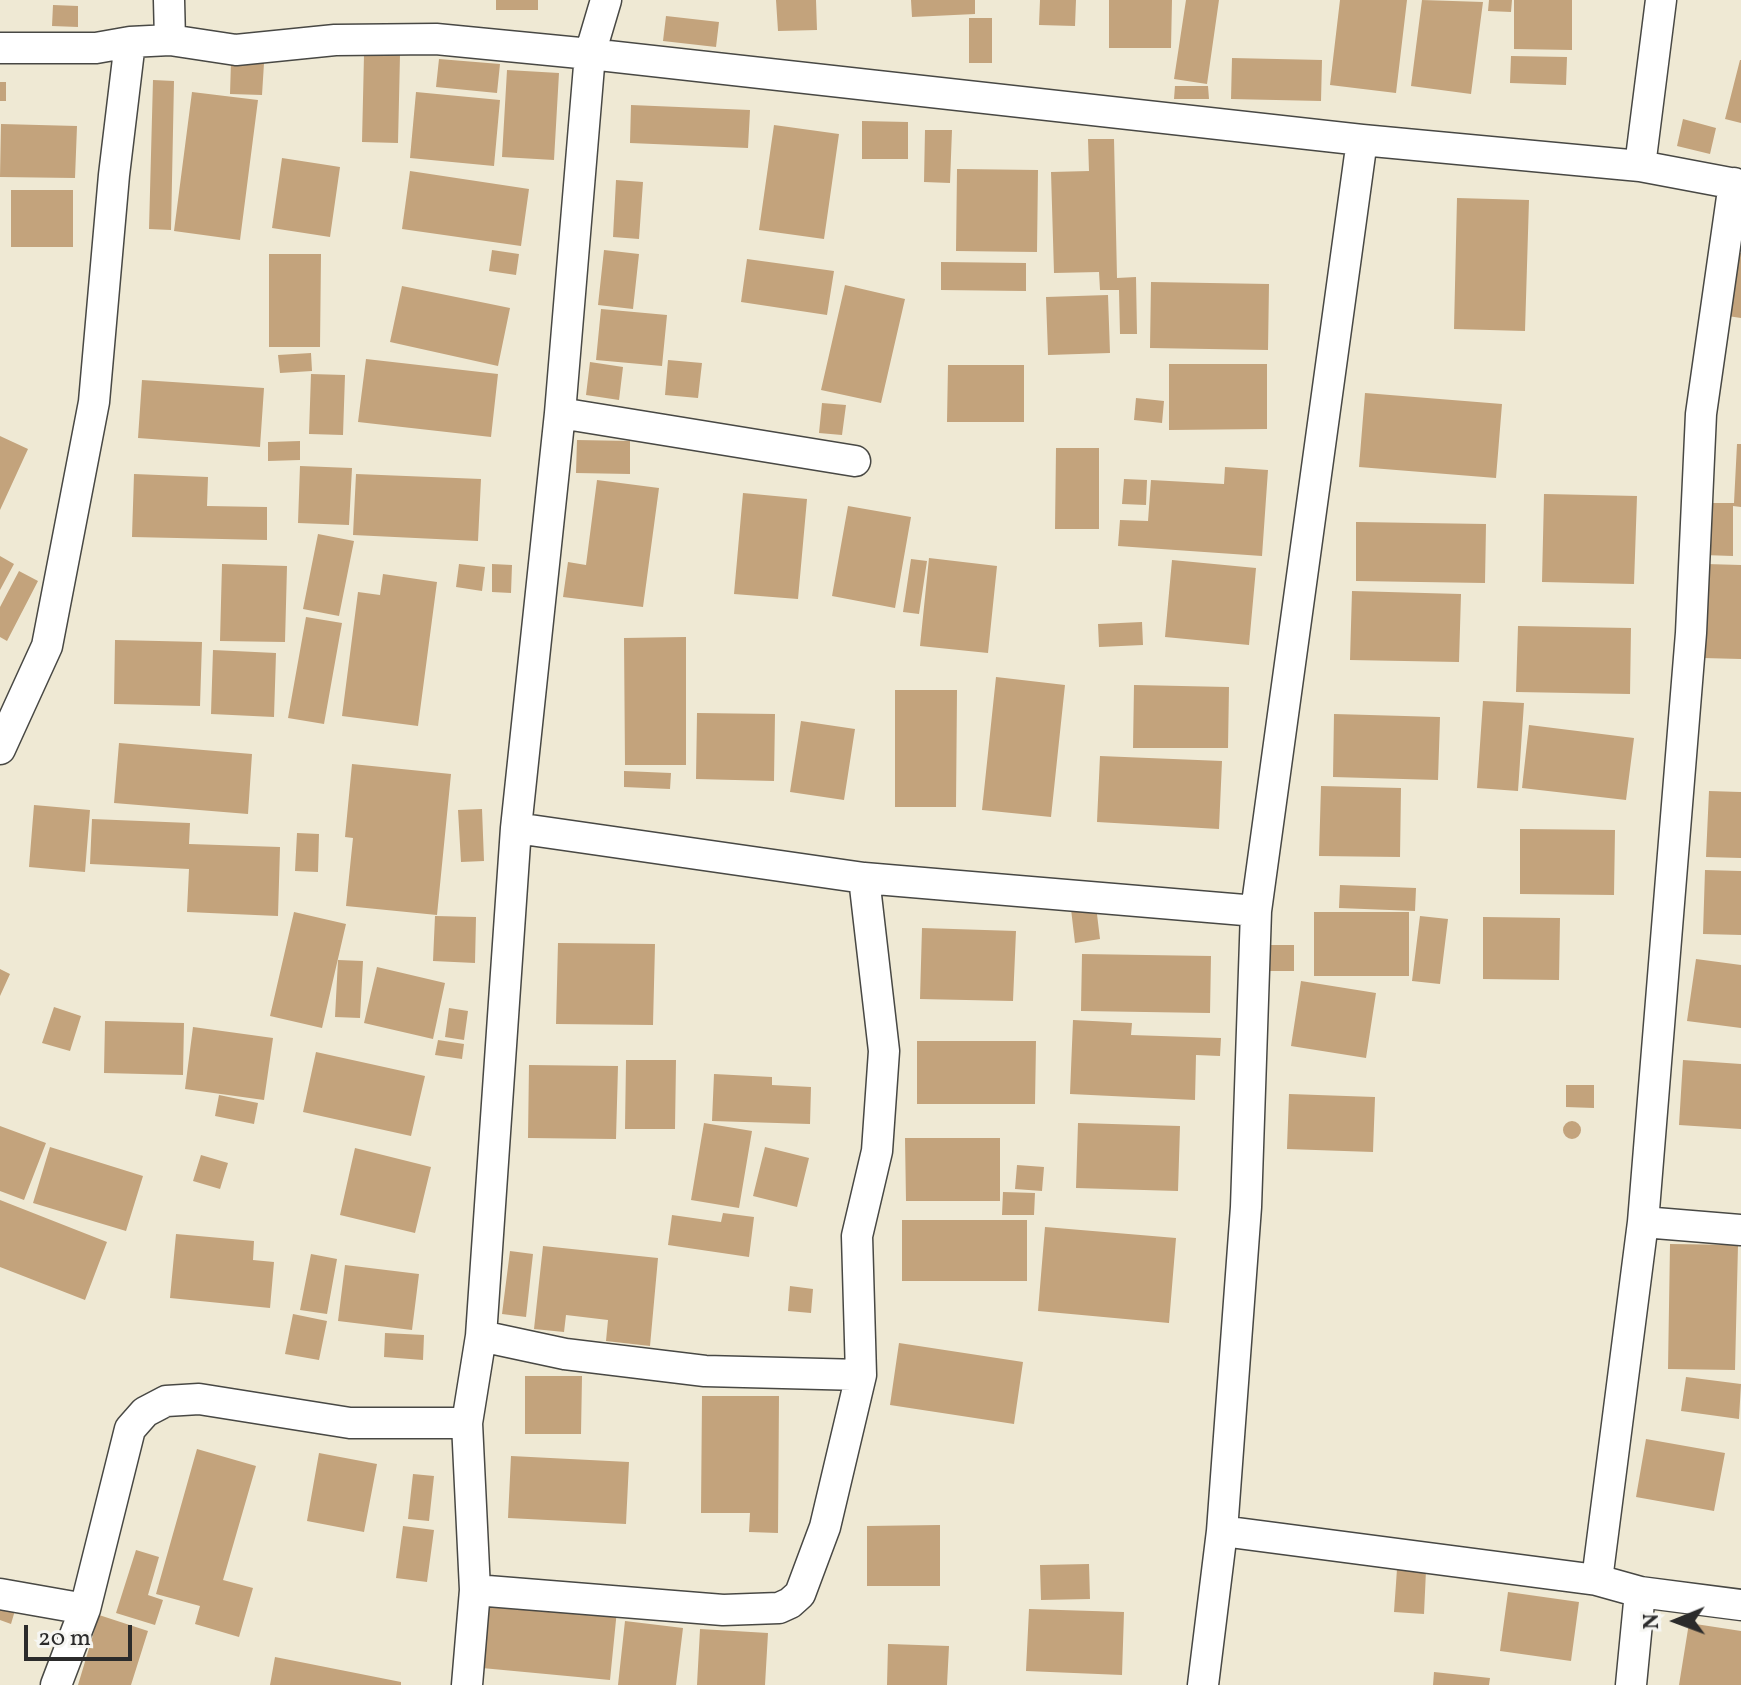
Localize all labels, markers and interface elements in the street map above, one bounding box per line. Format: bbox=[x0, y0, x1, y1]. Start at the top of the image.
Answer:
north arrow bbox=[1637, 1581, 1717, 1661]
scale bar bbox=[28, 1609, 136, 1659]
text: N bbox=[1637, 1613, 1668, 1630]
text: 20 m bbox=[38, 1622, 91, 1656]

